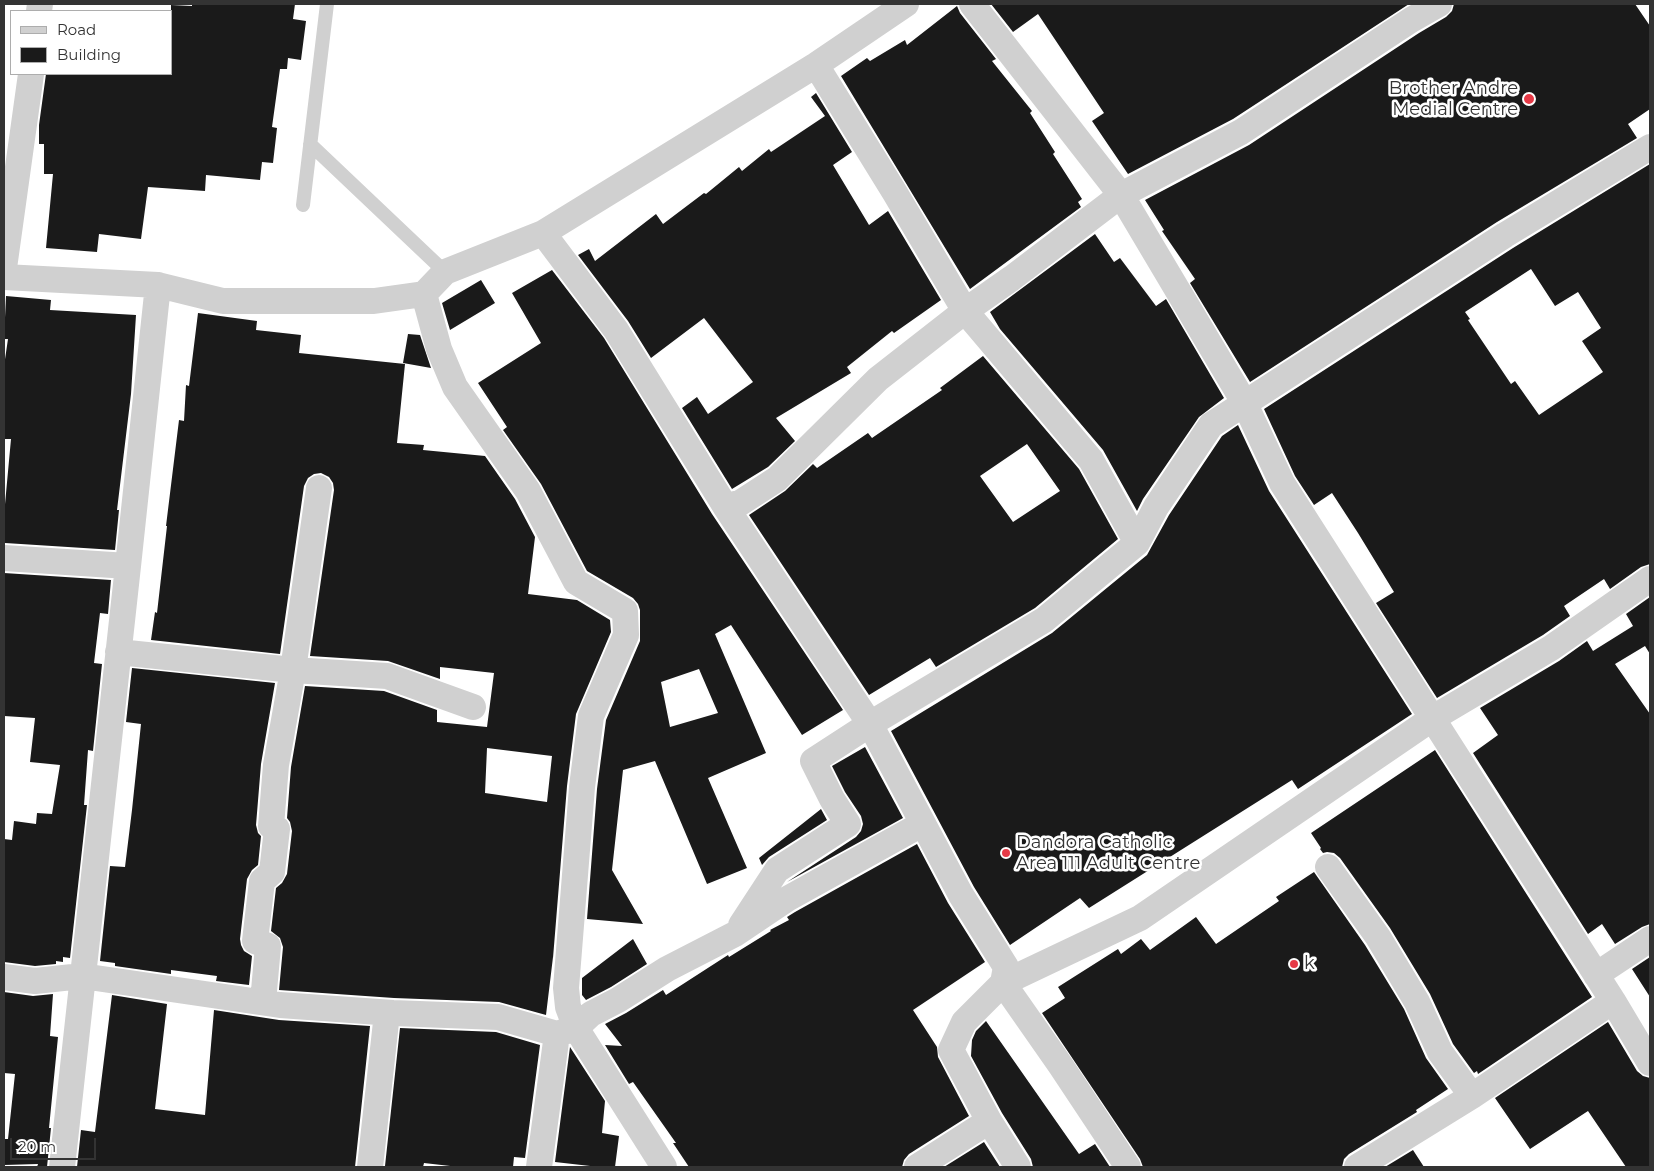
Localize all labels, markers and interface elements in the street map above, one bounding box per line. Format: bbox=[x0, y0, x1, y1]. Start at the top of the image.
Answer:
legend bbox=[10, 10, 172, 75]
text: Road bbox=[57, 20, 96, 39]
text: Building bbox=[57, 45, 121, 64]
place label: Brother Andre Medial Centre bbox=[1389, 78, 1518, 120]
marker: Brother Andre Medial Centre bbox=[1522, 92, 1536, 106]
place label: Dandora Catholic Area 111 Adult Centre bbox=[1016, 832, 1200, 874]
marker: Dandora Catholic Area 111 Adult Centre bbox=[1000, 847, 1012, 859]
place label: k bbox=[1304, 953, 1315, 975]
marker: k bbox=[1288, 958, 1300, 970]
scale bar bbox=[12, 1128, 99, 1160]
text: 20 m bbox=[18, 1137, 56, 1156]

